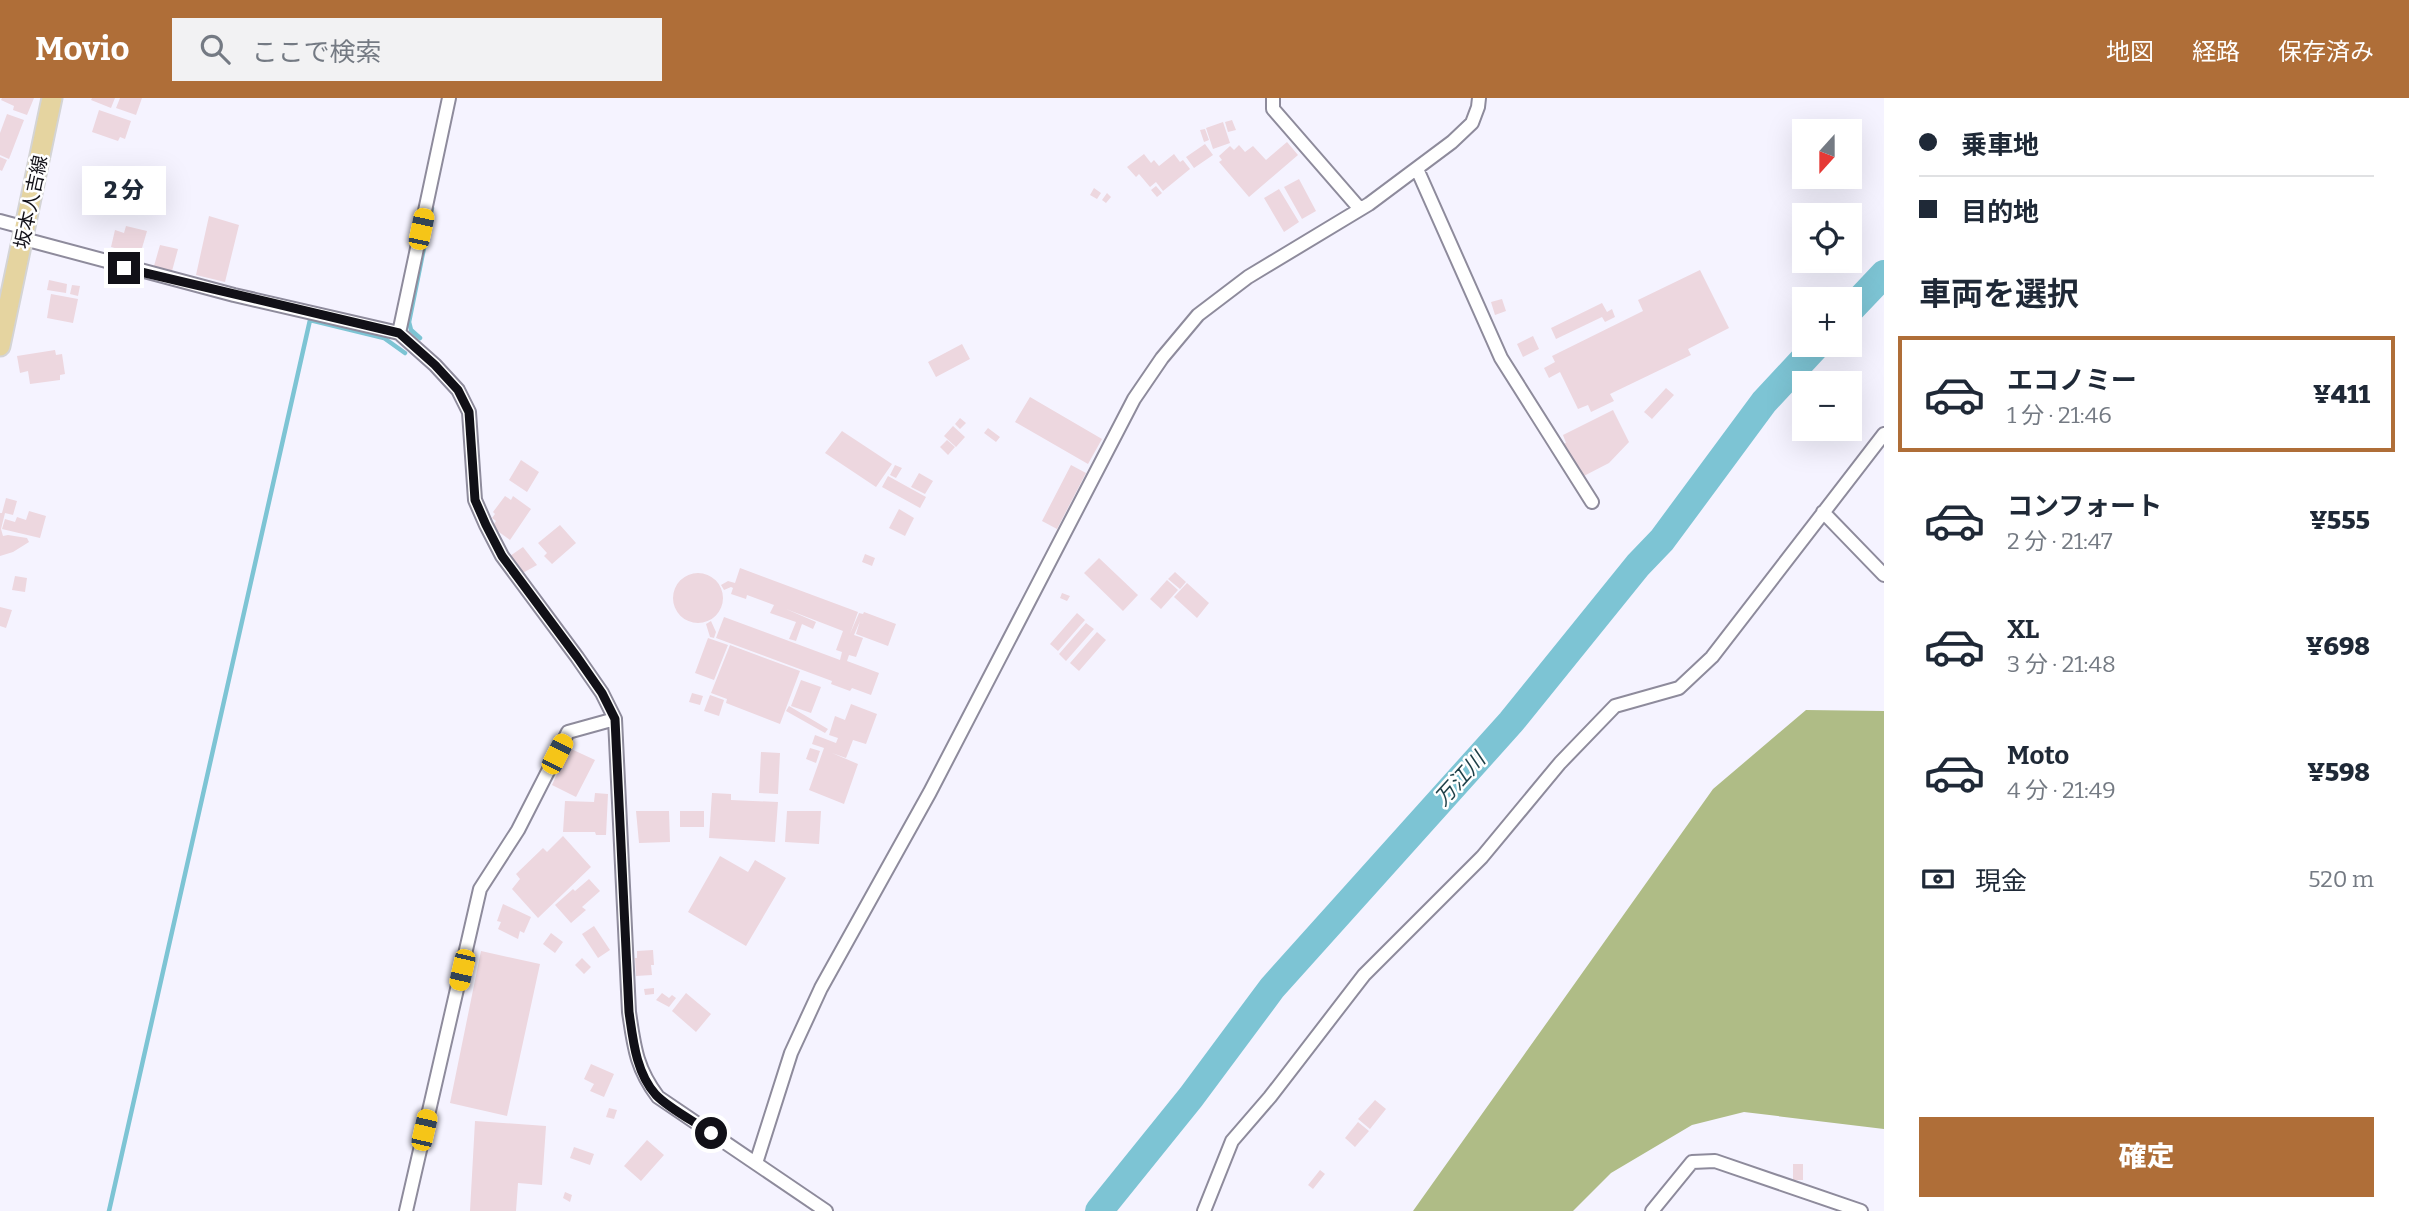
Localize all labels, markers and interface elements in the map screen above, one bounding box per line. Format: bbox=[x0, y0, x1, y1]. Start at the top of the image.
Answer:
search box bbox=[172, 18, 662, 81]
text: Movio bbox=[35, 29, 130, 69]
icon: search bbox=[196, 30, 234, 68]
text: ここで検索 bbox=[252, 37, 382, 68]
text: 地図 bbox=[2106, 38, 2154, 66]
text: 経路 bbox=[2192, 38, 2240, 66]
text: 保存済み bbox=[2278, 38, 2374, 66]
north arrow bbox=[1792, 119, 1862, 189]
map controls bbox=[1792, 119, 1862, 441]
text: 乗車地 bbox=[1961, 130, 2039, 161]
street label: 坂本人吉線 bbox=[10, 153, 52, 251]
callout: 2 分 bbox=[82, 166, 166, 216]
text: 2 分 bbox=[104, 176, 144, 204]
text: 目的地 bbox=[1961, 197, 2039, 228]
button: locate bbox=[1792, 203, 1862, 273]
car bbox=[407, 206, 436, 252]
route end bbox=[108, 252, 140, 284]
text: 車両を選択 bbox=[1919, 275, 2079, 313]
button: + bbox=[1792, 287, 1862, 357]
icon: car bbox=[1923, 363, 1986, 426]
text: エコノミー bbox=[2007, 365, 2137, 396]
button: − bbox=[1792, 371, 1862, 441]
text: ¥411 bbox=[2313, 379, 2370, 410]
text: 1 分 · 21:46 bbox=[2007, 401, 2112, 429]
icon: car bbox=[1923, 489, 1986, 552]
text: コンフォート bbox=[2007, 491, 2162, 522]
text: ¥555 bbox=[2309, 505, 2370, 536]
text: 2 分 · 21:47 bbox=[2007, 527, 2113, 555]
text: XL bbox=[2007, 614, 2039, 645]
icon: car bbox=[1923, 615, 1986, 678]
text: ¥698 bbox=[2306, 631, 2370, 662]
text: 3 分 · 21:48 bbox=[2007, 650, 2116, 678]
car bbox=[539, 731, 576, 777]
text: Moto bbox=[2007, 740, 2069, 771]
icon: car bbox=[1923, 741, 1986, 804]
water label: 万江川 bbox=[1429, 745, 1492, 811]
text: ¥598 bbox=[2307, 757, 2370, 788]
text: 4 分 · 21:49 bbox=[2007, 776, 2116, 804]
icon: cash bbox=[1919, 860, 1957, 898]
text: 520 m bbox=[2308, 865, 2374, 893]
text: 現金 bbox=[1975, 866, 2027, 897]
car bbox=[448, 947, 477, 993]
car bbox=[410, 1107, 439, 1153]
route start bbox=[695, 1117, 727, 1149]
button: 確定 bbox=[1919, 1117, 2374, 1197]

